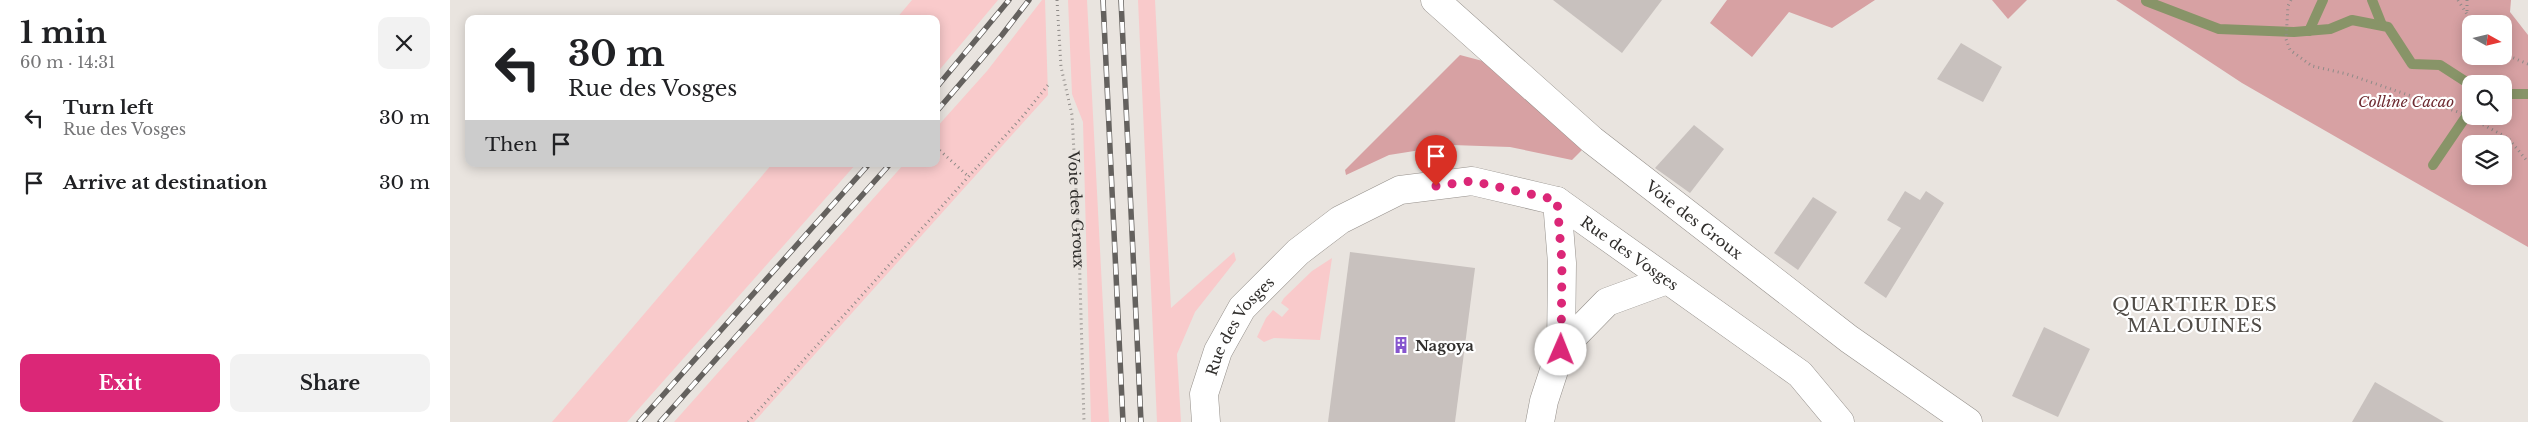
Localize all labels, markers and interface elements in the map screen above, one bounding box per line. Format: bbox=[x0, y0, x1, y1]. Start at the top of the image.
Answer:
text: 1 min bbox=[20, 14, 107, 51]
north arrow bbox=[2462, 15, 2512, 65]
map controls bbox=[2462, 15, 2512, 185]
button: close bbox=[378, 17, 430, 69]
text: 30 m bbox=[568, 32, 665, 75]
icon: left bbox=[485, 35, 550, 100]
text: 60 m · 14:31 bbox=[20, 52, 115, 72]
text: Rue des Vosges bbox=[568, 75, 737, 102]
button: search bbox=[2462, 75, 2512, 125]
park label: Colline Cacao bbox=[2358, 92, 2454, 111]
text: Turn left bbox=[63, 96, 154, 119]
icon: left bbox=[20, 104, 48, 132]
text: 30 m bbox=[379, 106, 430, 129]
text: Rue des Vosges bbox=[63, 119, 186, 139]
icon: arrive bbox=[547, 130, 575, 158]
text: Then bbox=[485, 133, 537, 156]
pin bbox=[1415, 135, 1457, 186]
button: layers bbox=[2462, 135, 2512, 185]
icon: arrive bbox=[1422, 142, 1450, 170]
street label: Voie des Groux bbox=[1064, 149, 1089, 268]
icon: arrive bbox=[20, 169, 48, 197]
text: Arrive at destination bbox=[63, 171, 267, 194]
text: 30 m bbox=[379, 171, 430, 194]
street label: Voie des Groux bbox=[1642, 175, 1747, 263]
street label: Rue des Vosges bbox=[1577, 212, 1683, 294]
street label: Rue des Vosges bbox=[1201, 272, 1278, 378]
district label: QUARTIER DES MALOUINES bbox=[2112, 294, 2278, 337]
position arrow bbox=[1534, 323, 1586, 375]
building icon: Nagoya bbox=[1391, 335, 1411, 355]
place label: Nagoya bbox=[1415, 336, 1474, 355]
button: Exit bbox=[20, 354, 220, 412]
button: Share bbox=[230, 354, 430, 412]

